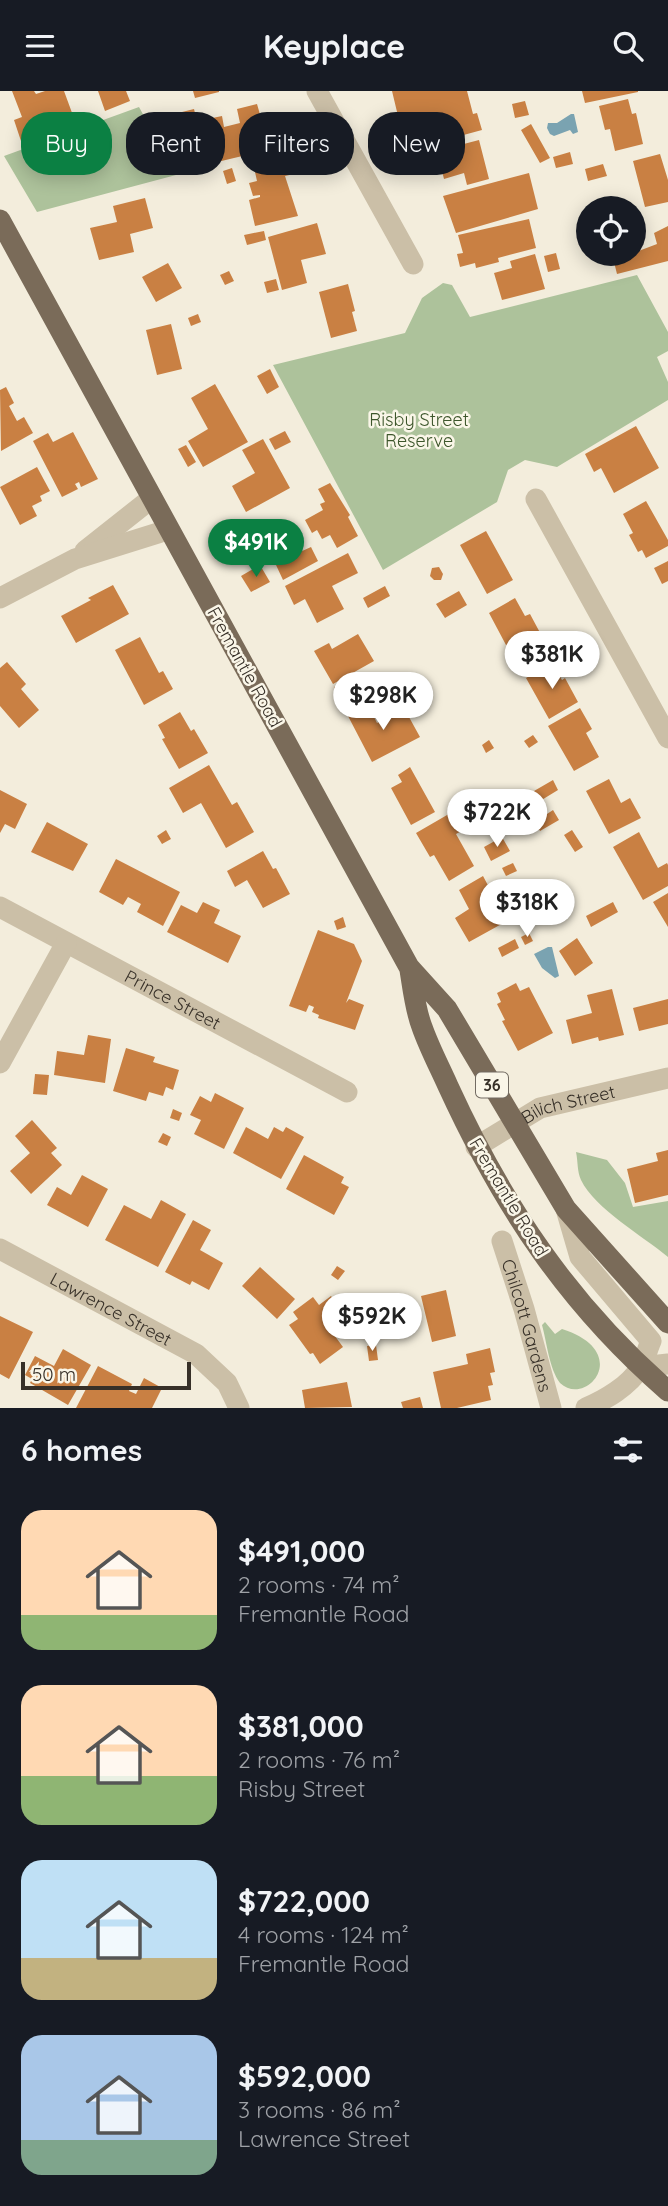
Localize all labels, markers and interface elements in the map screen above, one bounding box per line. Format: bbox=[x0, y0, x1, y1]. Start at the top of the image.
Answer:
text: Keyplace bbox=[263, 26, 405, 66]
icon: menu bbox=[21, 27, 59, 65]
icon: search bbox=[609, 27, 647, 65]
chip: Buy bbox=[21, 112, 112, 175]
chip: Rent bbox=[126, 112, 225, 175]
chip: Filters bbox=[239, 112, 354, 175]
chip: New bbox=[368, 112, 465, 175]
map controls bbox=[576, 196, 646, 266]
button: locate bbox=[576, 196, 646, 266]
park label: Risby Street Reserve bbox=[369, 408, 469, 452]
pin: $491K bbox=[207, 519, 305, 579]
text: $491K bbox=[224, 527, 288, 556]
street label: Fremantle Road bbox=[202, 603, 288, 731]
pin: $381K bbox=[503, 631, 601, 691]
text: $381K bbox=[521, 639, 583, 668]
pin: $298K bbox=[334, 673, 432, 732]
text: $298K bbox=[349, 680, 417, 709]
pin: $722K bbox=[448, 789, 546, 849]
text: $722K bbox=[463, 797, 531, 826]
pin: $318K bbox=[478, 879, 576, 939]
text: $318K bbox=[496, 887, 558, 916]
street label: Prince Street bbox=[121, 964, 225, 1034]
road number: 36 bbox=[476, 1073, 508, 1097]
street label: Bilich Street bbox=[516, 1079, 617, 1129]
street label: Fremantle Road bbox=[465, 1134, 553, 1260]
street label: Chilcott Gardens bbox=[497, 1256, 558, 1394]
street label: Lawrence Street bbox=[46, 1267, 176, 1350]
pin: $592K bbox=[323, 1293, 421, 1353]
text: $592K bbox=[338, 1301, 406, 1330]
scale bar bbox=[21, 1359, 191, 1391]
text: 50 m bbox=[32, 1362, 76, 1386]
text: 6 homes bbox=[21, 1431, 142, 1469]
icon: filters bbox=[609, 1431, 647, 1469]
text: $491,000 bbox=[238, 1532, 365, 1570]
icon: home bbox=[77, 1538, 161, 1622]
text: 2 rooms · 74 m² bbox=[238, 1570, 400, 1599]
text: Fremantle Road bbox=[238, 1599, 410, 1628]
text: $381,000 bbox=[238, 1707, 364, 1745]
icon: home bbox=[77, 1713, 161, 1797]
text: 2 rooms · 76 m² bbox=[238, 1745, 400, 1774]
text: Risby Street bbox=[238, 1774, 365, 1803]
text: $722,000 bbox=[238, 1882, 370, 1920]
icon: home bbox=[77, 1888, 161, 1972]
text: 4 rooms · 124 m² bbox=[238, 1920, 409, 1949]
text: Fremantle Road bbox=[238, 1949, 410, 1978]
text: $592,000 bbox=[238, 2057, 371, 2095]
icon: home bbox=[77, 2063, 161, 2147]
text: 3 rooms · 86 m² bbox=[238, 2095, 401, 2124]
text: Lawrence Street bbox=[238, 2124, 410, 2153]

